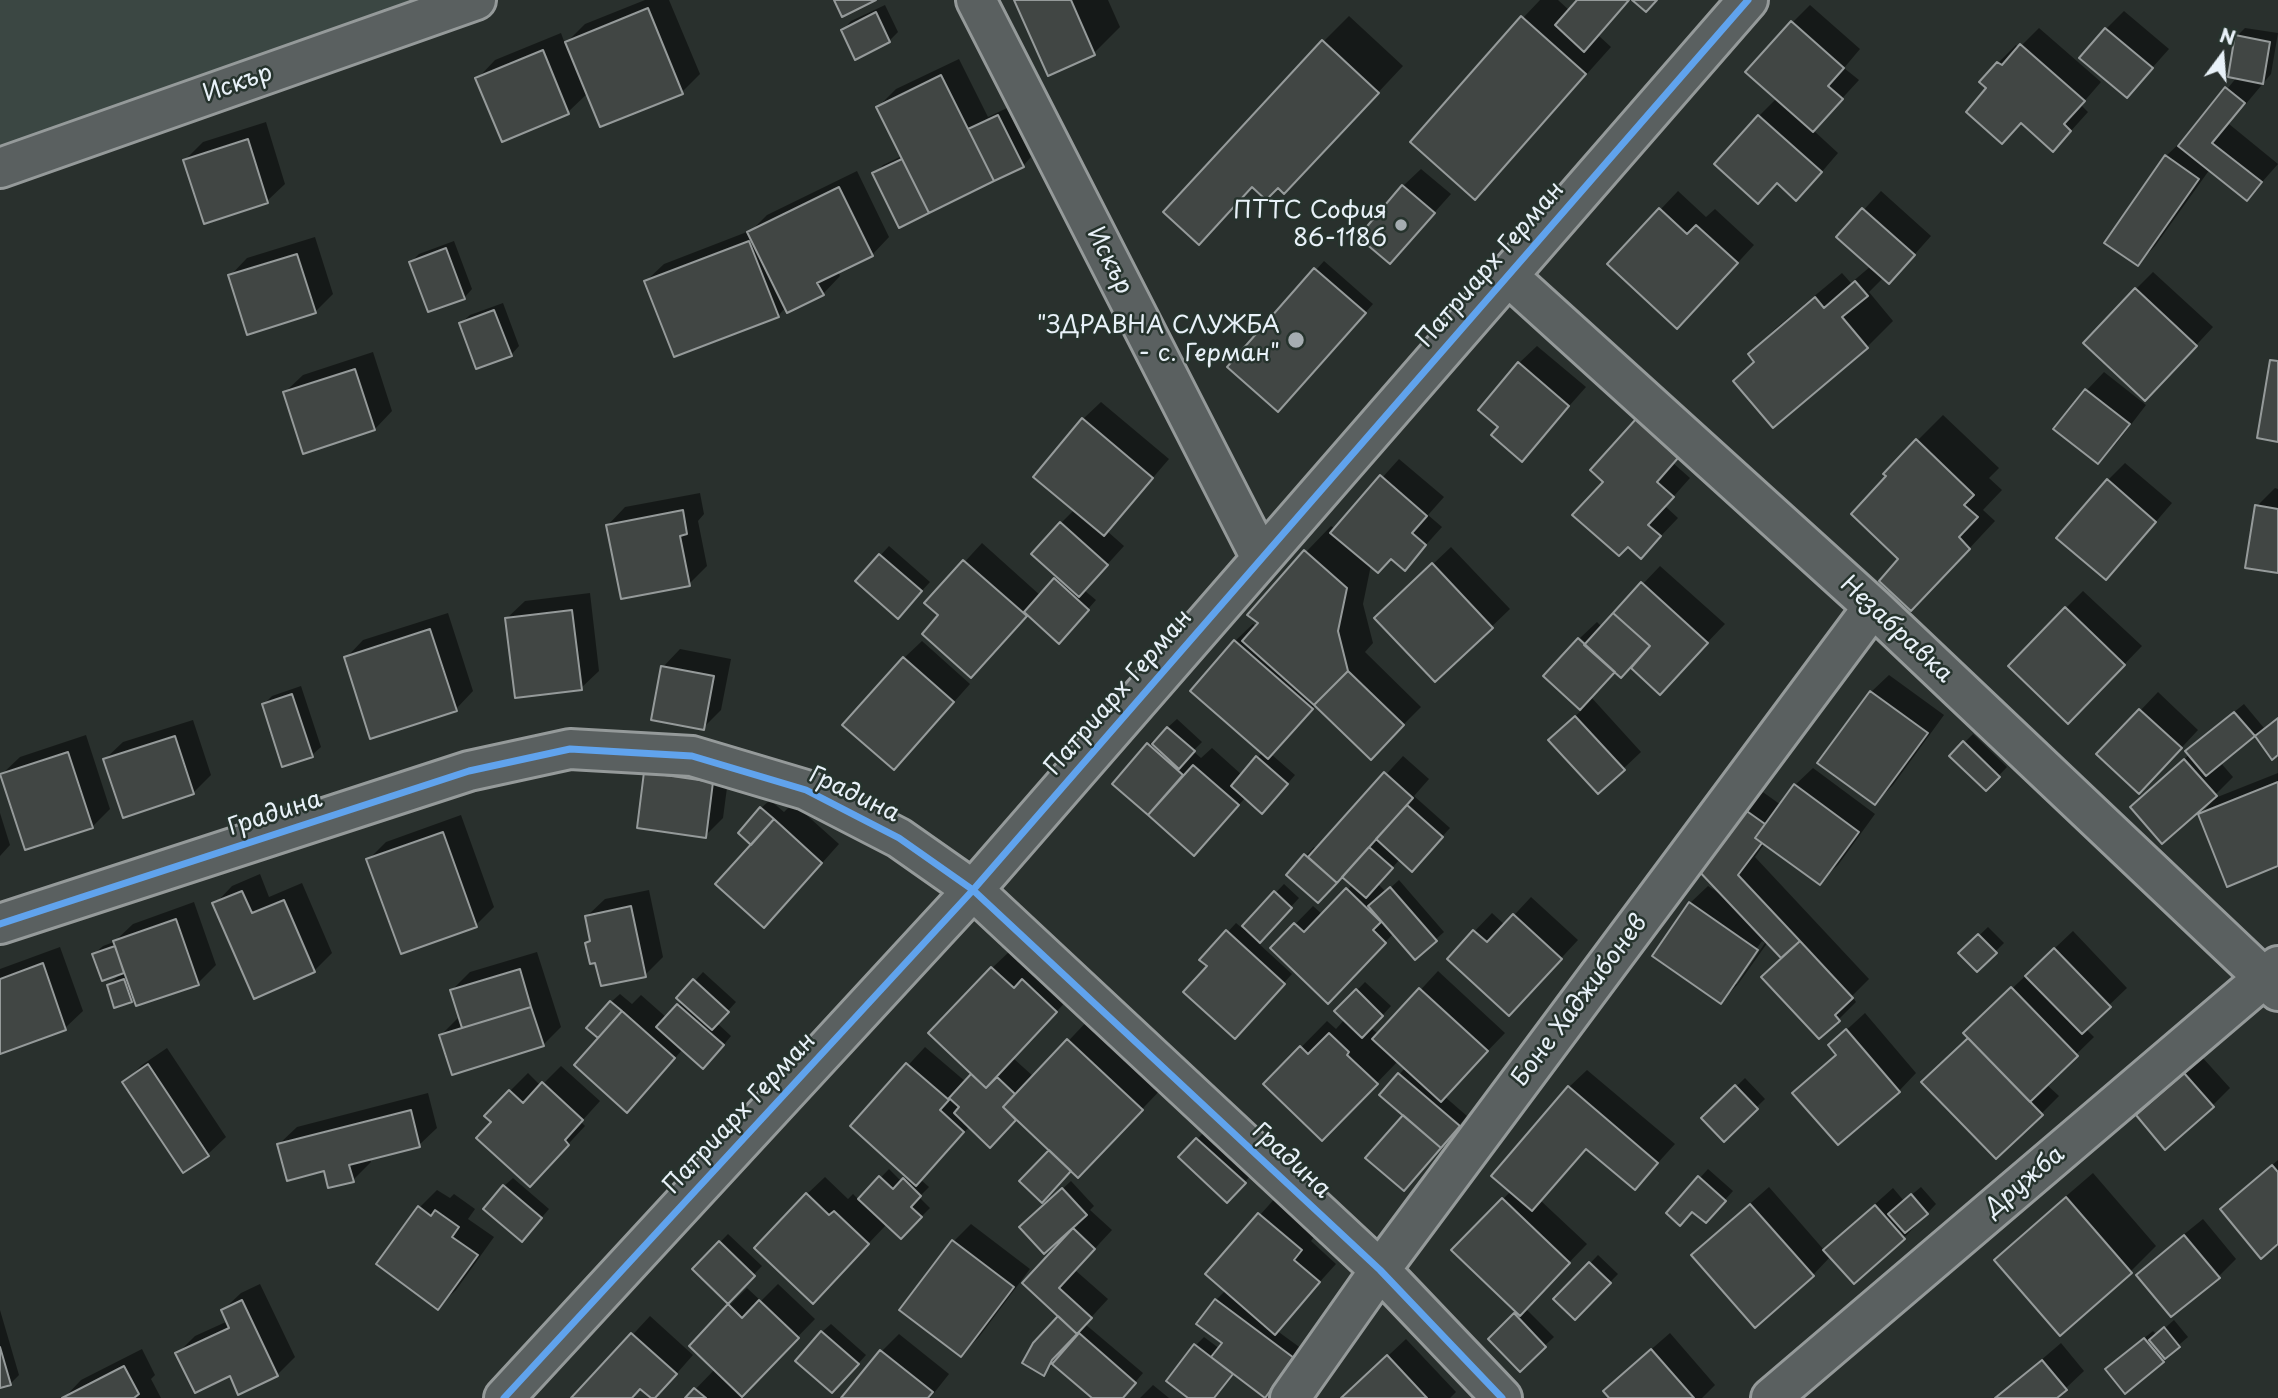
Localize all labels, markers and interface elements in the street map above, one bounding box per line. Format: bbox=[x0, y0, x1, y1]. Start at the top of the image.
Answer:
text: N bbox=[2217, 20, 2239, 51]
north arrow bbox=[2187, 21, 2257, 91]
street label: Искър bbox=[200, 59, 276, 109]
street label: Патриарх Герман bbox=[1411, 176, 1571, 354]
place label: ПТТС София 86-1186 bbox=[1233, 197, 1387, 253]
marker: ПТТС София 86-1186 bbox=[1393, 217, 1409, 233]
street label: Искър bbox=[1080, 223, 1138, 299]
place label: "ЗДРАВНА СЛУЖБА - с. Герман" bbox=[1037, 312, 1280, 368]
marker: "ЗДРАВНА СЛУЖБА - с. Герман" bbox=[1286, 330, 1306, 350]
street label: Незабравка bbox=[1834, 571, 1958, 689]
street label: Патриарх Герман bbox=[1039, 604, 1199, 782]
street label: Градина bbox=[804, 761, 904, 829]
street label: Градина bbox=[224, 785, 326, 843]
street label: Боне Хаджибонев bbox=[1506, 909, 1654, 1093]
street label: Патриарх Герман bbox=[658, 1027, 822, 1201]
street label: Градина bbox=[1246, 1117, 1336, 1205]
street label: Дружба bbox=[1979, 1140, 2071, 1224]

